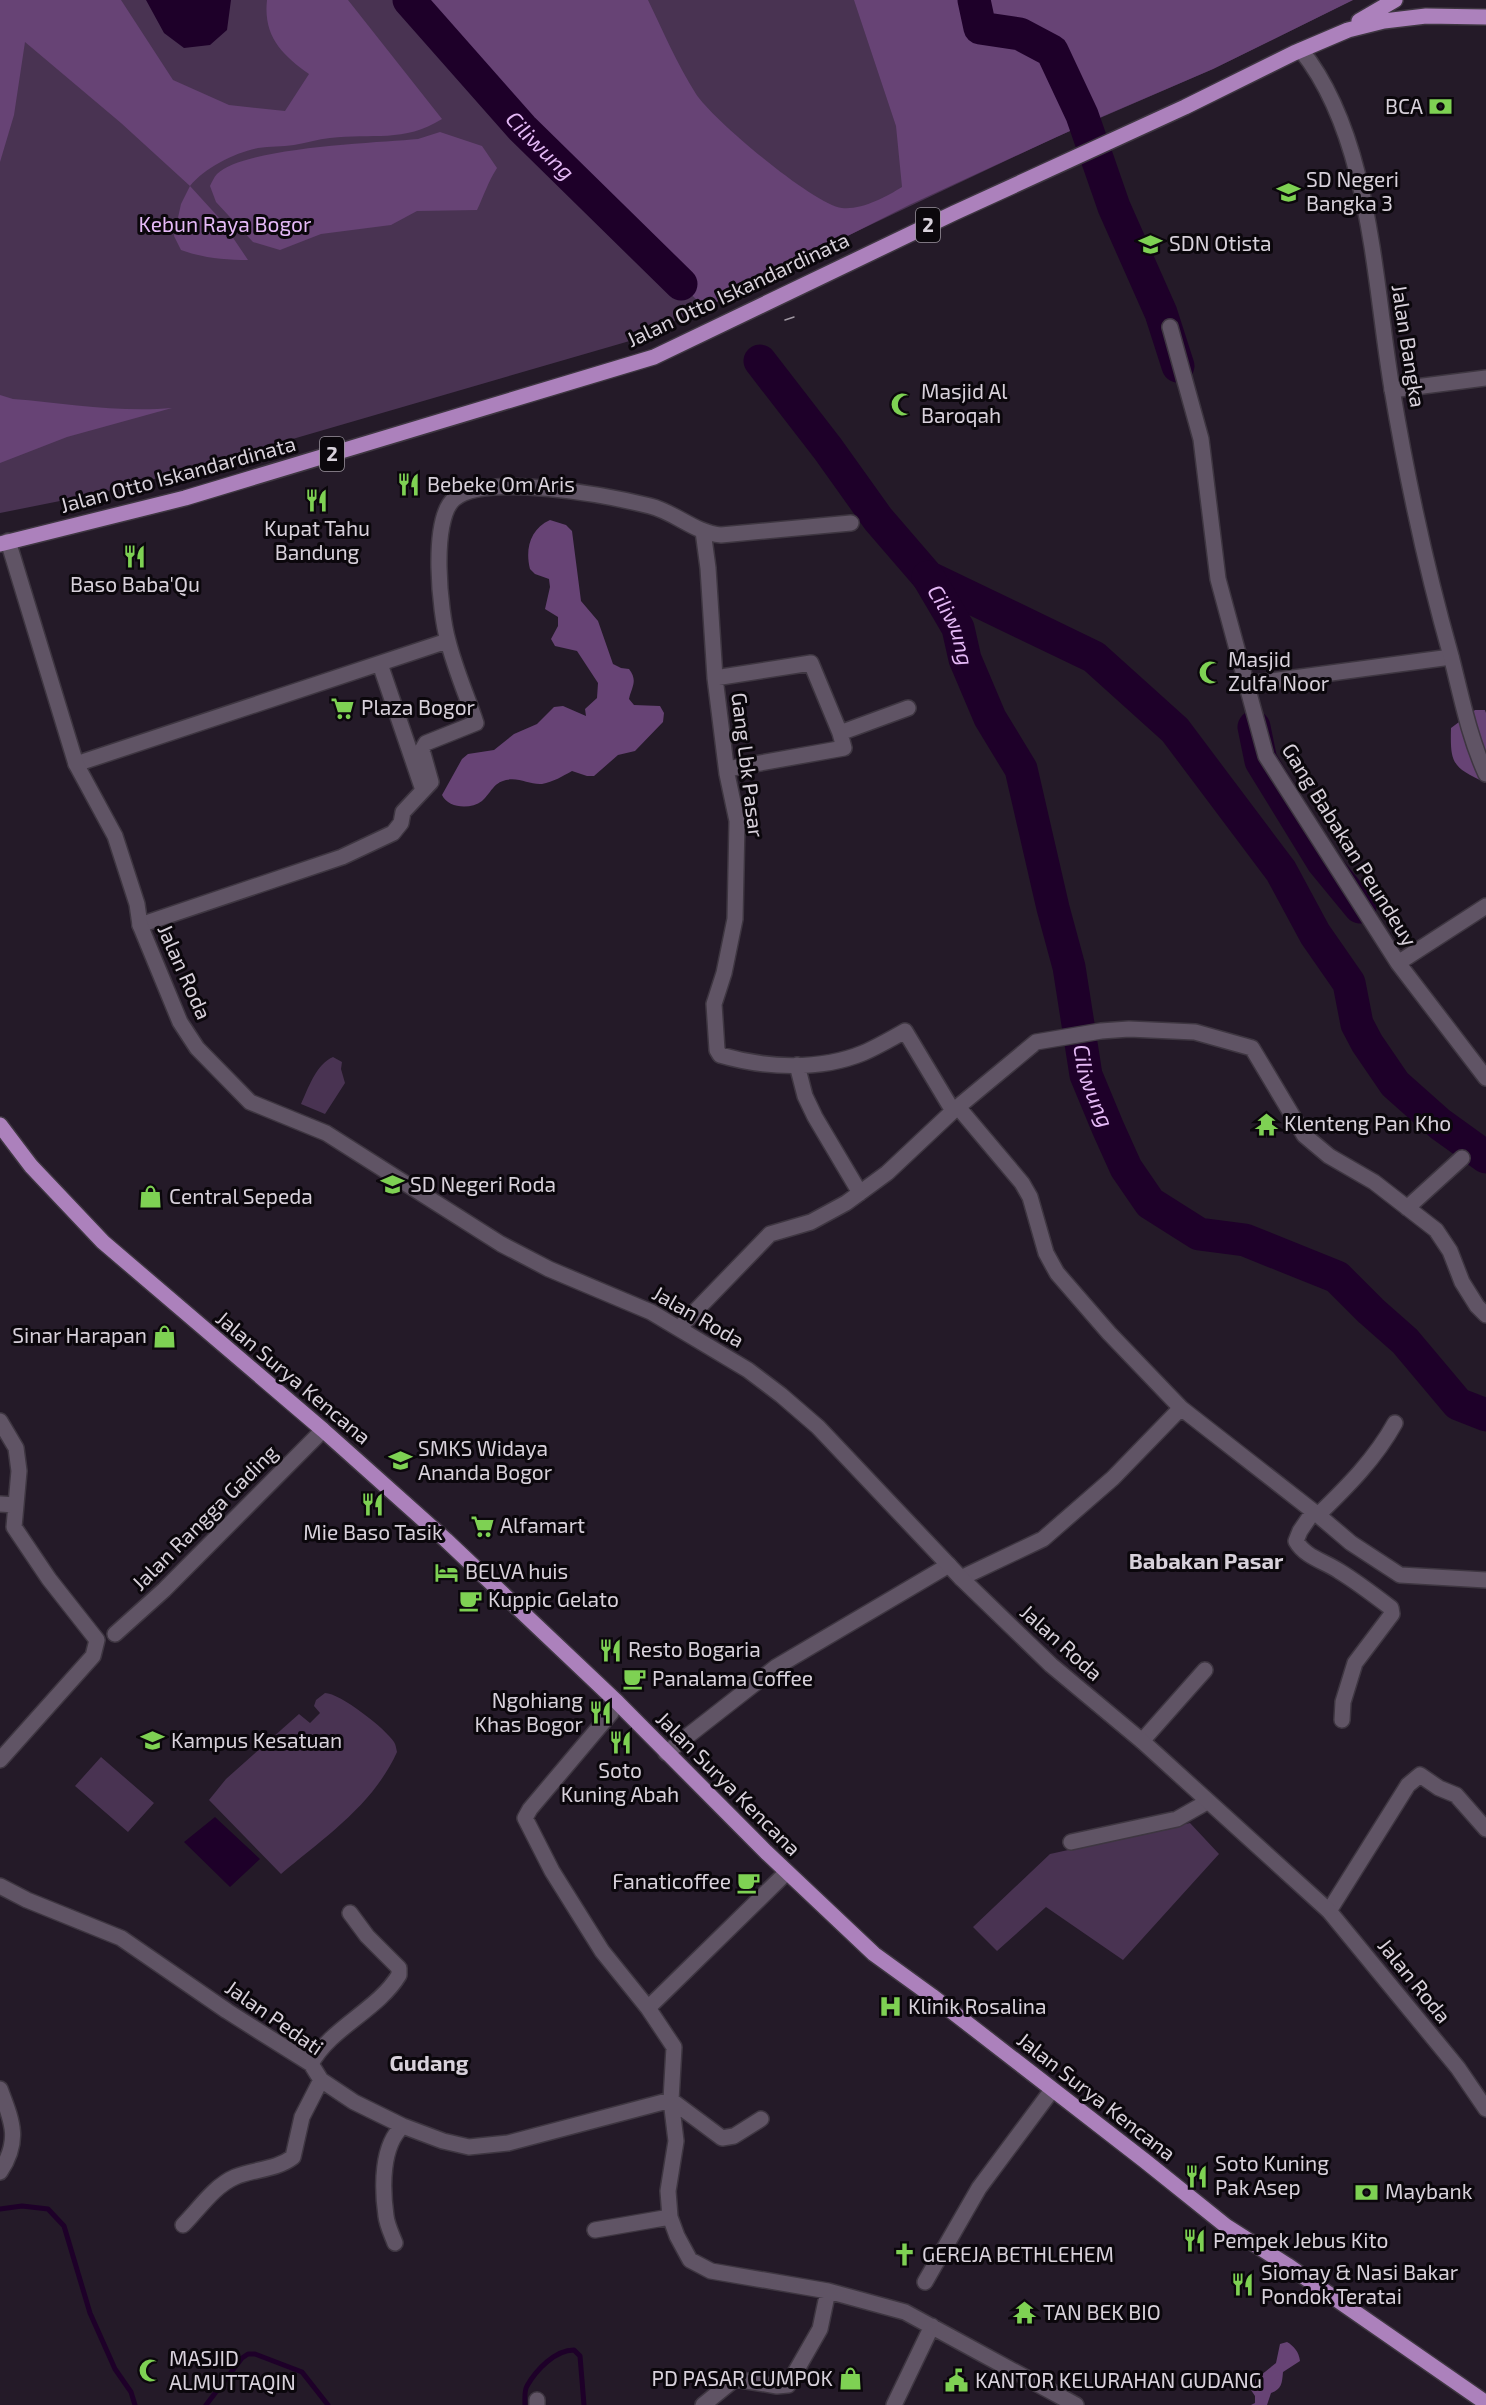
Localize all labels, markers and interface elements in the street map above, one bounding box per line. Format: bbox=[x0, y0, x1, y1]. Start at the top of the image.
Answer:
place label: BCA bbox=[1385, 93, 1423, 118]
bank icon: BCA bbox=[1428, 94, 1454, 120]
water label: Ciliwung bbox=[501, 105, 581, 184]
place label: SD Negeri Bangka 3 bbox=[1306, 166, 1399, 215]
school or university icon: SD Negeri Bangka 3 bbox=[1275, 179, 1301, 205]
road number: 2 bbox=[916, 208, 940, 242]
park label: Kebun Raya Bogor bbox=[139, 211, 312, 236]
street label: Jalan Otto Iskandardinata bbox=[622, 226, 853, 351]
place label: SDN Otista bbox=[1169, 230, 1272, 255]
school or university icon: SDN Otista bbox=[1138, 231, 1164, 257]
street label: Jalan Bangka bbox=[1387, 283, 1432, 409]
place label: Masjid Al Baroqah bbox=[921, 378, 1008, 427]
mosque icon: Masjid Al Baroqah bbox=[890, 391, 916, 417]
street label: Jalan Otto Iskandardinata bbox=[57, 430, 298, 517]
road number: 2 bbox=[320, 437, 344, 471]
place label: Bebeke Om Aris bbox=[427, 471, 575, 496]
restaurant icon: Bebeke Om Aris bbox=[396, 472, 422, 498]
restaurant icon: Kupat Tahu Bandung bbox=[304, 488, 330, 514]
place label: Kupat Tahu Bandung bbox=[264, 515, 370, 564]
restaurant icon: Baso Baba'Qu bbox=[122, 544, 148, 570]
place label: Baso Baba'Qu bbox=[70, 571, 200, 597]
water label: Ciliwung bbox=[923, 579, 980, 668]
place label: Masjid Zulfa Noor bbox=[1228, 646, 1330, 695]
mosque icon: Masjid Zulfa Noor bbox=[1197, 659, 1223, 685]
street label: Gang Lbk Pasar bbox=[727, 691, 770, 839]
place label: Plaza Bogor bbox=[361, 694, 476, 719]
supermarket icon: Plaza Bogor bbox=[330, 695, 356, 721]
street label: Gang Babakan Peundeuy bbox=[1278, 738, 1423, 950]
street label: Jalan Roda bbox=[153, 920, 217, 1023]
water label: Ciliwung bbox=[1069, 1042, 1120, 1131]
place label: Klenteng Pan Kho bbox=[1284, 1110, 1451, 1135]
temple icon: Klenteng Pan Kho bbox=[1253, 1111, 1279, 1137]
place label: SD Negeri Roda bbox=[410, 1171, 556, 1196]
school or university icon: SD Negeri Roda bbox=[379, 1172, 405, 1198]
place label: Central Sepeda bbox=[169, 1183, 313, 1208]
shop icon: Central Sepeda bbox=[138, 1184, 164, 1210]
street label: Jalan Roda bbox=[648, 1279, 749, 1352]
street label: Jalan Surya Kencana bbox=[212, 1305, 376, 1449]
place label: Sinar Harapan bbox=[12, 1322, 147, 1347]
shop icon: Sinar Harapan bbox=[152, 1323, 178, 1349]
place label: SMKS Widaya Ananda Bogor bbox=[418, 1435, 553, 1484]
street label: Jalan Rangga Gading bbox=[126, 1439, 282, 1595]
school or university icon: SMKS Widaya Ananda Bogor bbox=[387, 1448, 413, 1474]
restaurant icon: Mie Baso Tasik bbox=[360, 1492, 386, 1518]
place label: Alfamart bbox=[500, 1512, 585, 1537]
supermarket icon: Alfamart bbox=[469, 1513, 495, 1539]
place label: Mie Baso Tasik bbox=[303, 1519, 443, 1544]
district label: Babakan Pasar bbox=[1129, 1547, 1284, 1573]
place label: BELVA huis bbox=[465, 1558, 568, 1583]
hotel icon: BELVA huis bbox=[434, 1559, 460, 1585]
place label: Kuppic Gelato bbox=[488, 1586, 619, 1611]
cafe icon: Kuppic Gelato bbox=[457, 1587, 483, 1613]
street label: Jalan Roda bbox=[1016, 1599, 1108, 1685]
place label: Resto Bogaria bbox=[628, 1636, 761, 1661]
restaurant icon: Resto Bogaria bbox=[597, 1637, 623, 1663]
place label: Panalama Coffee bbox=[652, 1665, 813, 1690]
cafe icon: Panalama Coffee bbox=[621, 1666, 647, 1692]
place label: Ngohiang Khas Bogor bbox=[475, 1687, 584, 1736]
restaurant icon: Ngohiang Khas Bogor bbox=[588, 1700, 614, 1726]
street label: Jalan Surya Kencana bbox=[652, 1706, 806, 1860]
place label: Kampus Kesatuan bbox=[171, 1727, 342, 1752]
school or university icon: Kampus Kesatuan bbox=[140, 1728, 166, 1754]
restaurant icon: Soto Kuning Abah bbox=[607, 1730, 633, 1756]
place label: Soto Kuning Abah bbox=[561, 1757, 679, 1806]
place label: Fanaticoffee bbox=[612, 1868, 731, 1893]
cafe icon: Fanaticoffee bbox=[736, 1869, 762, 1895]
street label: Jalan Roda bbox=[1373, 1933, 1457, 2027]
street label: Jalan Pedati bbox=[221, 1974, 329, 2060]
place label: Klinik Rosalina bbox=[908, 1993, 1047, 2018]
hospital icon: Klinik Rosalina bbox=[877, 1994, 903, 2020]
street label: Jalan Surya Kencana bbox=[1013, 2026, 1181, 2165]
district label: Gudang bbox=[390, 2049, 469, 2075]
place label: Soto Kuning Pak Asep bbox=[1215, 2150, 1329, 2199]
restaurant icon: Soto Kuning Pak Asep bbox=[1184, 2163, 1210, 2189]
place label: Maybank bbox=[1385, 2178, 1473, 2203]
bank icon: Maybank bbox=[1354, 2179, 1380, 2205]
place label: Pempek Jebus Kito bbox=[1213, 2227, 1388, 2252]
restaurant icon: Pempek Jebus Kito bbox=[1182, 2228, 1208, 2254]
place label: GEREJA BETHLEHEM bbox=[922, 2241, 1114, 2266]
church icon: GEREJA BETHLEHEM bbox=[891, 2242, 917, 2268]
place label: Siomay & Nasi Bakar Pondok Teratai bbox=[1261, 2259, 1459, 2308]
restaurant icon: Siomay & Nasi Bakar Pondok Teratai bbox=[1230, 2272, 1256, 2298]
place label: TAN BEK BIO bbox=[1043, 2299, 1161, 2324]
temple icon: TAN BEK BIO bbox=[1012, 2300, 1038, 2326]
place label: MASJID ALMUTTAQIN bbox=[169, 2345, 296, 2395]
mosque icon: MASJID ALMUTTAQIN bbox=[138, 2358, 164, 2384]
place label: PD PASAR CUMPOK bbox=[652, 2365, 834, 2390]
shop icon: PD PASAR CUMPOK bbox=[838, 2366, 864, 2392]
place label: KANTOR KELURAHAN GUDANG bbox=[975, 2367, 1262, 2392]
public building icon: KANTOR KELURAHAN GUDANG bbox=[944, 2368, 970, 2394]

